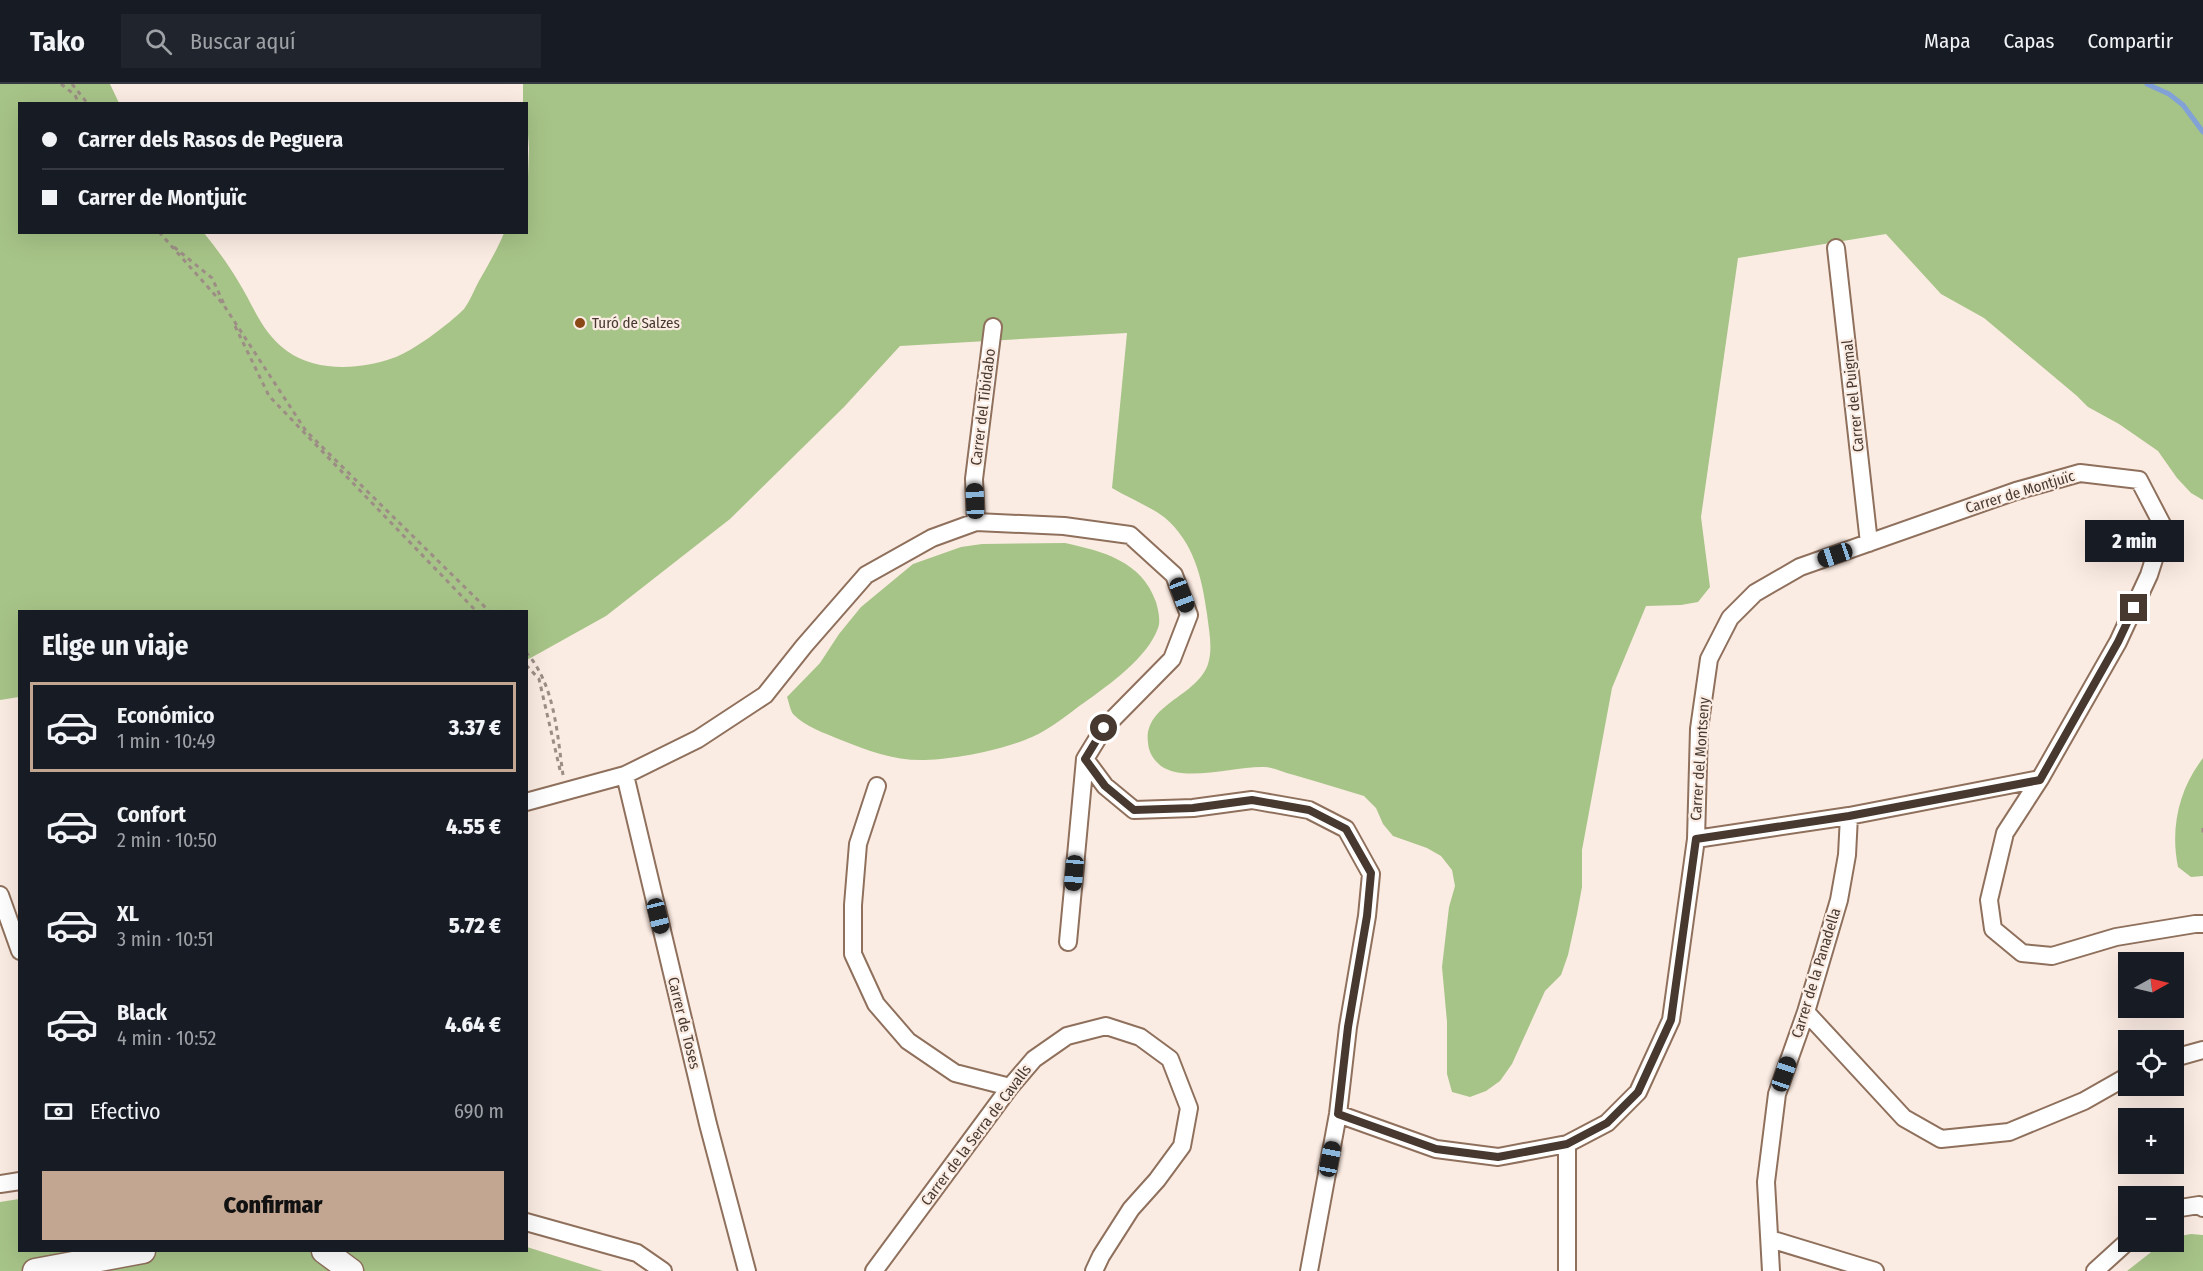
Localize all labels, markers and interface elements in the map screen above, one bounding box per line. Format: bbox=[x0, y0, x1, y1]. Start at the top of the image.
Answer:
search box bbox=[121, 14, 541, 68]
text: Tako bbox=[30, 25, 85, 58]
icon: search bbox=[142, 25, 175, 58]
text: Buscar aquí bbox=[190, 28, 295, 55]
text: Mapa bbox=[1924, 28, 1971, 54]
text: Capas bbox=[2004, 28, 2054, 54]
text: Compartir bbox=[2087, 28, 2173, 54]
text: Carrer dels Rasos de Peguera bbox=[78, 126, 343, 153]
text: Carrer de Montjuïc bbox=[78, 184, 247, 211]
place label: Turó de Salzes bbox=[592, 314, 680, 332]
marker: Turó de Salzes bbox=[573, 316, 587, 330]
street label: Carrer del Puigmal bbox=[1838, 339, 1868, 453]
street label: Carrer del Tibidabo bbox=[967, 347, 999, 467]
street label: Carrer de Montjuïc bbox=[1963, 467, 2077, 517]
car bbox=[965, 483, 985, 519]
callout: 2 min bbox=[2084, 521, 2184, 563]
text: 2 min bbox=[2112, 529, 2157, 553]
car bbox=[1815, 541, 1855, 569]
car bbox=[1167, 575, 1197, 615]
route end bbox=[2120, 594, 2147, 621]
text: Elige un viaje bbox=[42, 630, 188, 662]
street label: Carrer del Montseny bbox=[1687, 696, 1713, 821]
icon: car bbox=[45, 700, 99, 754]
text: Económico bbox=[117, 702, 215, 729]
text: 3.37 € bbox=[449, 714, 501, 741]
route start bbox=[1090, 714, 1117, 741]
text: 1 min · 10:49 bbox=[117, 729, 216, 753]
icon: car bbox=[45, 799, 99, 853]
text: Confort bbox=[117, 801, 186, 828]
text: 4.55 € bbox=[446, 813, 501, 840]
text: 2 min · 10:50 bbox=[117, 828, 217, 852]
car bbox=[1063, 854, 1085, 892]
car bbox=[645, 896, 671, 936]
icon: car bbox=[45, 898, 99, 952]
text: XL bbox=[117, 900, 139, 927]
street label: Carrer de la Panadella bbox=[1788, 906, 1844, 1040]
text: 5.72 € bbox=[449, 912, 501, 939]
text: 3 min · 10:51 bbox=[117, 927, 214, 951]
north arrow bbox=[2118, 952, 2184, 1018]
map controls bbox=[2118, 952, 2184, 1252]
street label: Carrer de Toses bbox=[664, 975, 704, 1071]
icon: car bbox=[45, 997, 99, 1051]
text: Black bbox=[117, 999, 167, 1026]
text: 4.64 € bbox=[445, 1011, 501, 1038]
text: 4 min · 10:52 bbox=[117, 1026, 216, 1050]
button: locate bbox=[2118, 1030, 2184, 1096]
car bbox=[1770, 1054, 1798, 1094]
street label: Carrer de la Serra de Cavalls bbox=[917, 1061, 1035, 1209]
icon: cash bbox=[42, 1095, 75, 1128]
text: Efectivo bbox=[90, 1098, 161, 1125]
text: 690 m bbox=[454, 1099, 504, 1123]
button: + bbox=[2118, 1108, 2184, 1174]
car bbox=[1318, 1140, 1342, 1178]
button: Confirmar bbox=[42, 1171, 504, 1240]
button: − bbox=[2118, 1186, 2184, 1252]

